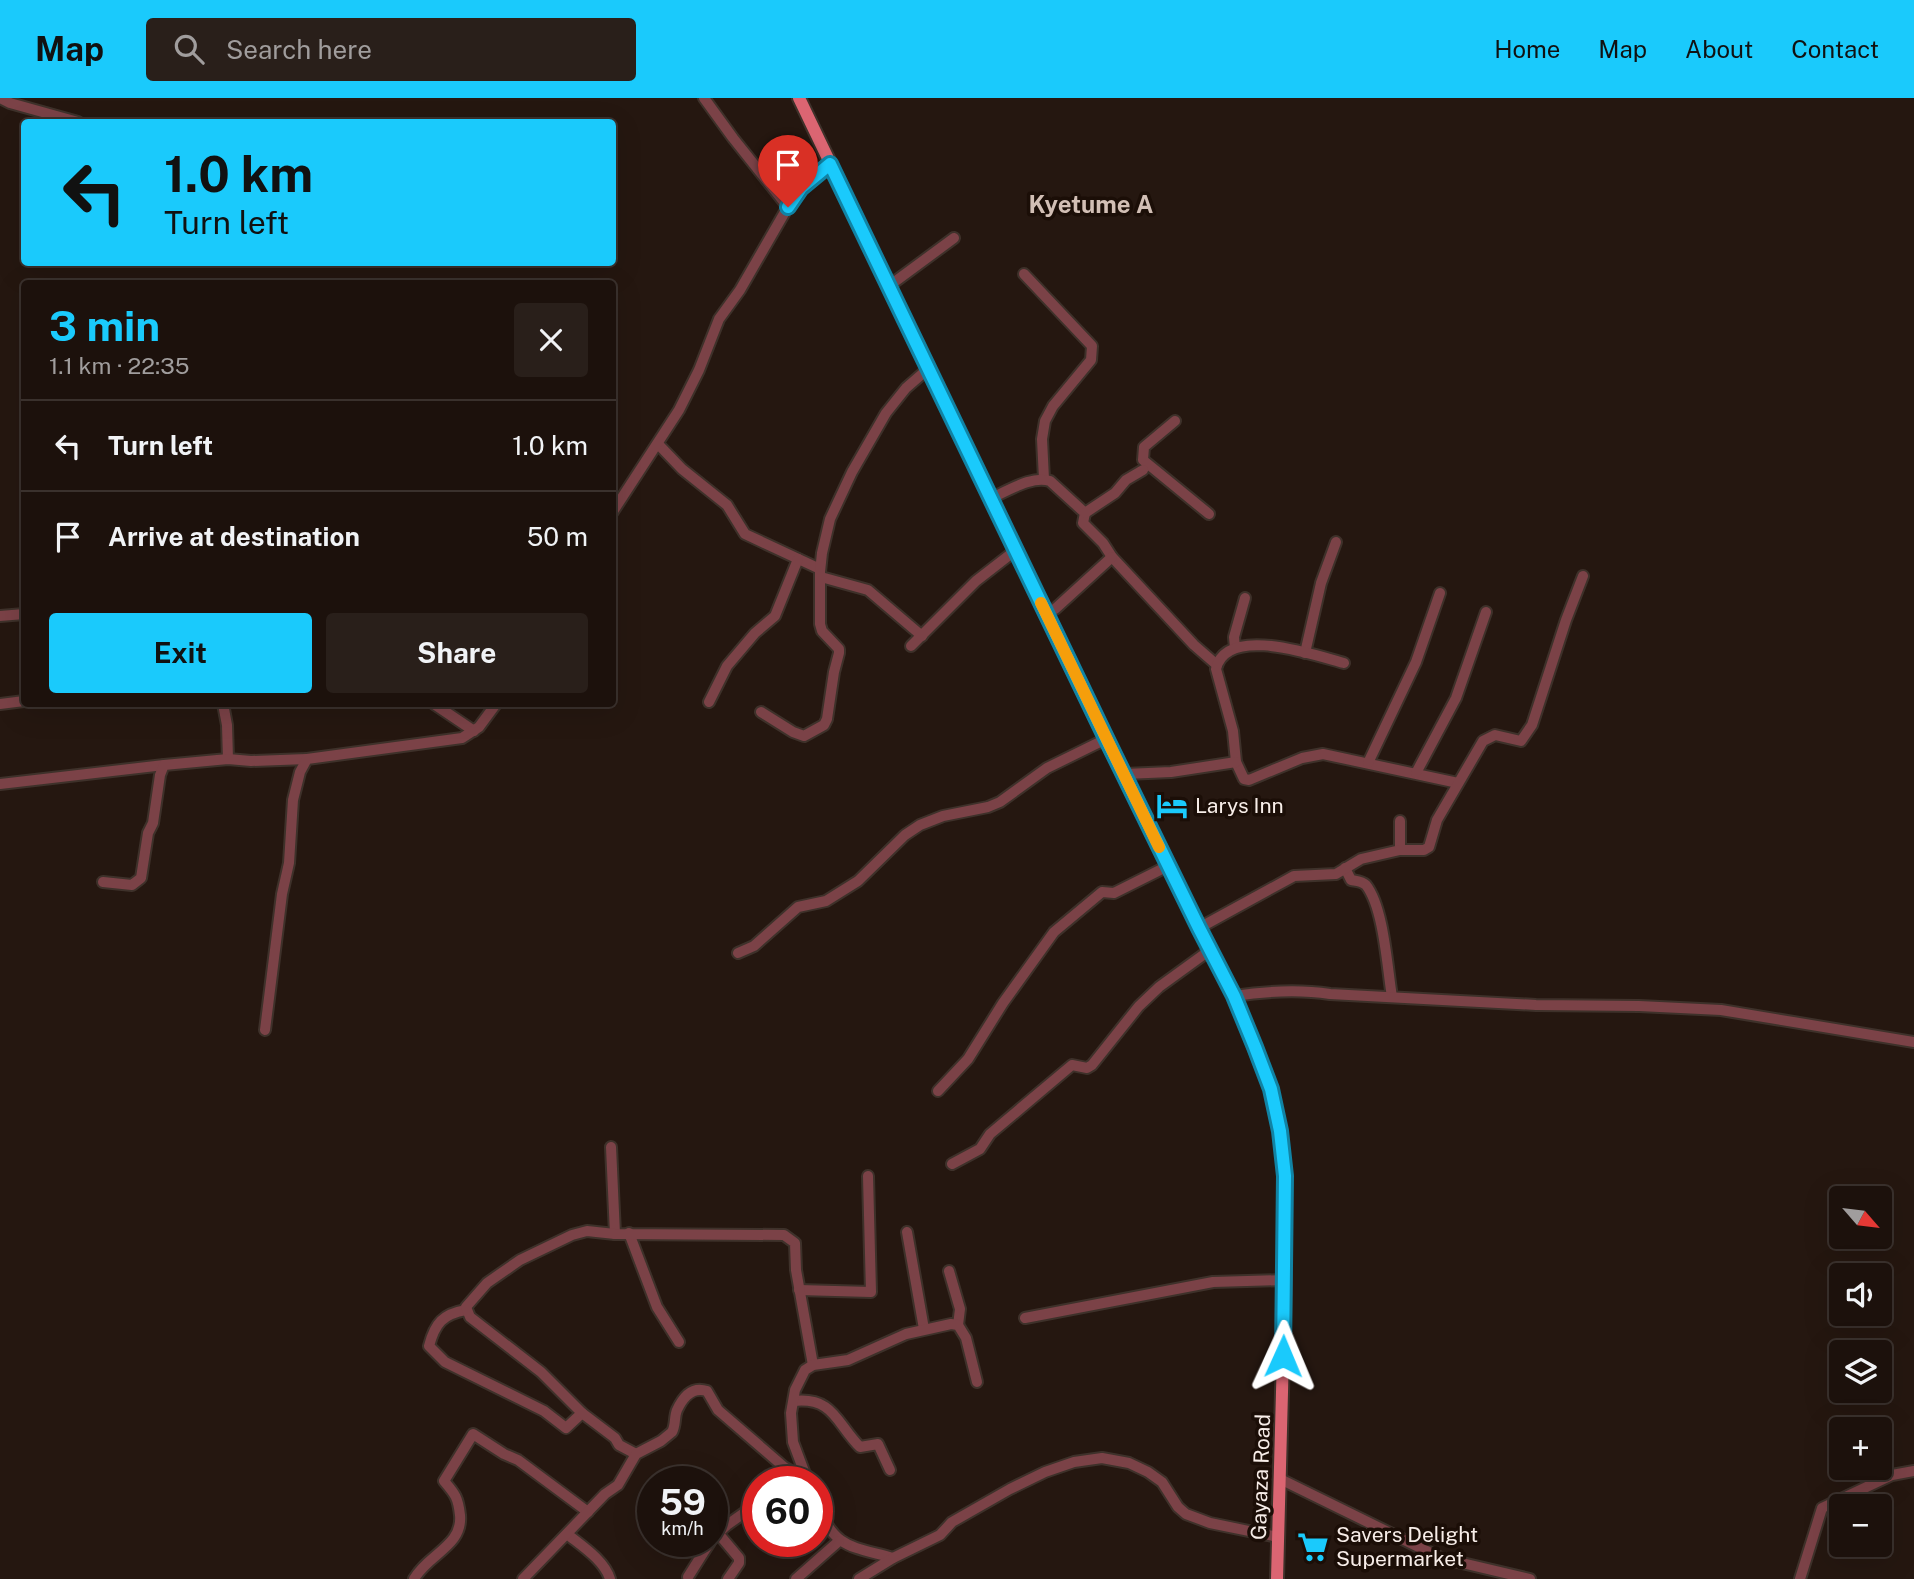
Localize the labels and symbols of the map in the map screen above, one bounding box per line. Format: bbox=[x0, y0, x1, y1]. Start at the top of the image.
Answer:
pin bbox=[758, 135, 818, 207]
district label: Kyetume A bbox=[1029, 190, 1153, 218]
hotel icon: Larys Inn bbox=[1155, 789, 1189, 823]
place label: Larys Inn bbox=[1195, 793, 1284, 818]
north arrow bbox=[1829, 1186, 1892, 1250]
position arrow bbox=[1246, 1319, 1320, 1393]
street label: Gayaza Road bbox=[1246, 1414, 1275, 1540]
speed limit sign: 60 bbox=[742, 1466, 833, 1557]
place label: Savers Delight Supermarket bbox=[1336, 1522, 1478, 1571]
supermarket icon: Savers Delight Supermarket bbox=[1296, 1530, 1330, 1564]

